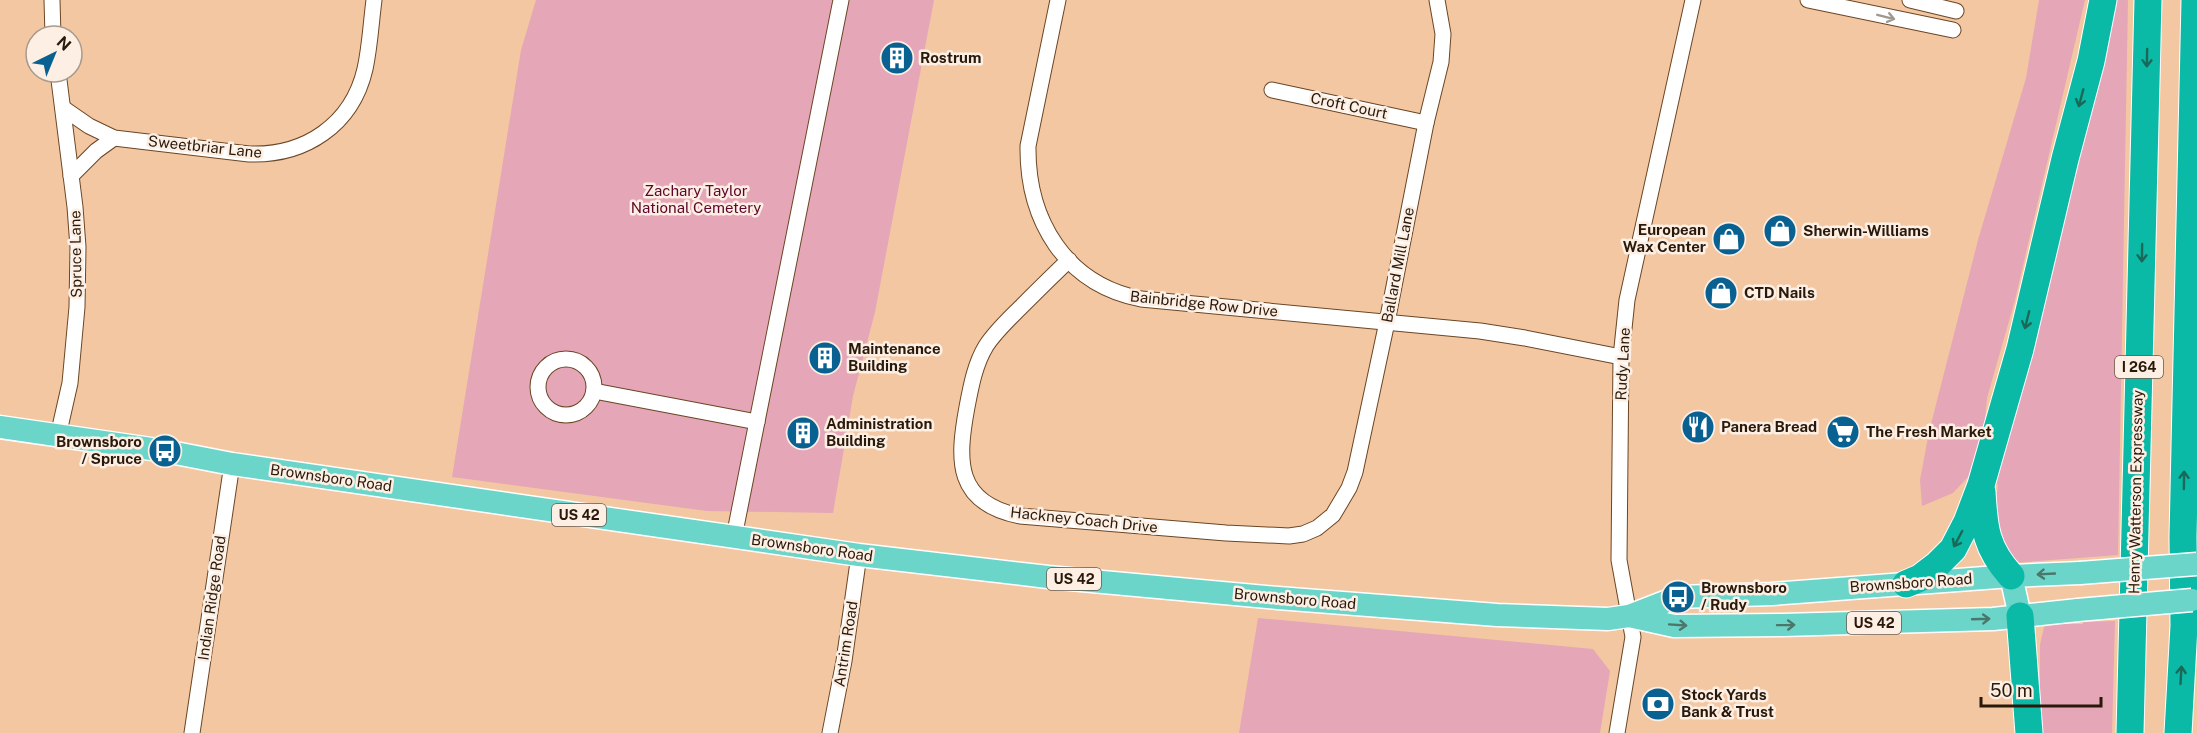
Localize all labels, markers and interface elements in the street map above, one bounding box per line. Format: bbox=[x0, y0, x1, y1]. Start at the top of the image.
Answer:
one-way arrow bbox=[1876, 11, 1895, 23]
north arrow bbox=[24, 24, 84, 84]
text: N bbox=[53, 32, 75, 55]
building icon: Rostrum bbox=[879, 40, 915, 76]
one-way arrow bbox=[2141, 48, 2152, 68]
place label: Rostrum bbox=[920, 49, 981, 66]
one-way arrow bbox=[2075, 88, 2086, 107]
street label: Croft Court bbox=[1309, 89, 1389, 122]
street label: Sweetbriar Lane bbox=[147, 132, 263, 161]
park label: Zachary Taylor National Cemetery bbox=[631, 182, 761, 216]
street label: Ballard Mill Lane bbox=[1378, 206, 1417, 324]
street label: Spruce Lane bbox=[66, 210, 85, 298]
shop icon: Sherwin-Williams bbox=[1762, 213, 1798, 249]
place label: European Wax Center bbox=[1623, 221, 1706, 255]
shop icon: European Wax Center bbox=[1711, 221, 1747, 257]
place label: Sherwin-Williams bbox=[1803, 222, 1929, 239]
one-way arrow bbox=[2136, 243, 2148, 263]
shop icon: CTD Nails bbox=[1703, 275, 1739, 311]
place label: CTD Nails bbox=[1744, 284, 1815, 301]
street label: Bainbridge Row Drive bbox=[1129, 287, 1279, 320]
one-way arrow bbox=[2021, 310, 2033, 329]
street label: Rudy Lane bbox=[1612, 327, 1633, 401]
building icon: Maintenance Building bbox=[807, 340, 843, 376]
place label: Maintenance Building bbox=[848, 340, 941, 374]
road number: I 264 bbox=[2115, 356, 2163, 378]
street label: Henry Watterson Expressway bbox=[2125, 390, 2146, 594]
restaurant icon: Panera Bread bbox=[1680, 409, 1716, 445]
supermarket icon: The Fresh Market bbox=[1825, 414, 1861, 450]
building icon: Administration Building bbox=[785, 415, 821, 451]
place label: Administration Building bbox=[826, 415, 932, 449]
place label: Panera Bread bbox=[1721, 418, 1817, 435]
place label: The Fresh Market bbox=[1866, 423, 1992, 440]
place label: Brownsboro / Spruce bbox=[56, 433, 142, 467]
bus stop icon: Brownsboro / Spruce bbox=[147, 433, 183, 469]
street label: Brownsboro Road bbox=[269, 461, 393, 494]
one-way arrow bbox=[2178, 470, 2190, 490]
street label: Hackney Coach Drive bbox=[1010, 503, 1159, 536]
road number: US 42 bbox=[552, 504, 606, 526]
one-way arrow bbox=[1952, 529, 1963, 547]
street label: Brownsboro Road bbox=[750, 531, 874, 564]
street label: Indian Ridge Road bbox=[194, 535, 229, 661]
road number: US 42 bbox=[1047, 568, 1101, 590]
one-way arrow bbox=[2036, 569, 2056, 580]
street label: Brownsboro Road bbox=[1849, 570, 1973, 595]
bus stop icon: Brownsboro / Rudy bbox=[1660, 579, 1696, 615]
place label: Brownsboro / Rudy bbox=[1701, 579, 1787, 613]
street label: Brownsboro Road bbox=[1233, 585, 1357, 612]
street label: Antrim Road bbox=[830, 600, 861, 688]
road number: US 42 bbox=[1847, 612, 1901, 634]
one-way arrow bbox=[1971, 614, 1991, 625]
one-way arrow bbox=[1776, 619, 1796, 631]
one-way arrow bbox=[1668, 620, 1687, 631]
one-way arrow bbox=[2176, 665, 2187, 685]
scale bar bbox=[1981, 670, 2101, 708]
text: 50 m bbox=[1990, 680, 2033, 701]
bank icon: Stock Yards Bank & Trust bbox=[1640, 686, 1676, 722]
place label: Stock Yards Bank & Trust bbox=[1681, 686, 1774, 720]

